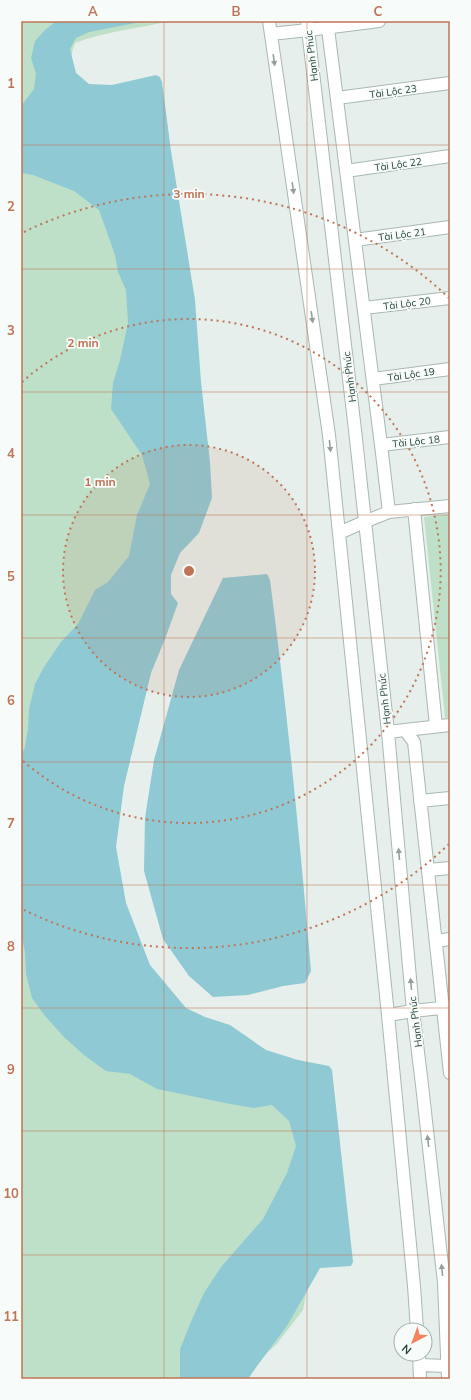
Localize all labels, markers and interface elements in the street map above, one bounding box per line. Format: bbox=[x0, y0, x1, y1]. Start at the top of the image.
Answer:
text: A bbox=[88, 3, 98, 19]
text: B bbox=[232, 3, 241, 19]
text: C bbox=[374, 3, 383, 19]
street label: Hạnh Phúc bbox=[302, 30, 321, 82]
one-way arrow bbox=[271, 54, 277, 66]
text: 1 bbox=[7, 75, 15, 91]
street label: Tài Lộc 23 bbox=[369, 82, 418, 101]
street label: Tài Lộc 22 bbox=[374, 155, 423, 174]
one-way arrow bbox=[290, 182, 296, 194]
text: 3 min bbox=[173, 186, 205, 201]
text: 2 bbox=[7, 198, 15, 214]
street label: Tài Lộc 21 bbox=[378, 225, 427, 244]
street label: Tài Lộc 20 bbox=[383, 294, 432, 313]
one-way arrow bbox=[309, 311, 315, 323]
text: 3 bbox=[7, 322, 15, 338]
text: 2 min bbox=[67, 335, 99, 350]
street label: Hạnh Phúc bbox=[340, 351, 359, 403]
street label: Tài Lộc 19 bbox=[387, 365, 436, 384]
street label: Tài Lộc 18 bbox=[392, 433, 440, 450]
one-way arrow bbox=[327, 440, 333, 452]
text: 4 bbox=[7, 445, 15, 461]
text: 1 min bbox=[84, 474, 116, 489]
centre of rings bbox=[182, 564, 196, 578]
text: 5 bbox=[7, 568, 15, 584]
street label: Hạnh Phúc bbox=[375, 673, 394, 725]
text: 6 bbox=[7, 692, 15, 708]
text: 7 bbox=[7, 815, 15, 831]
one-way arrow bbox=[395, 848, 402, 860]
text: 8 bbox=[7, 938, 15, 954]
one-way arrow bbox=[407, 978, 414, 990]
street label: Hạnh Phúc bbox=[406, 996, 425, 1048]
text: 9 bbox=[7, 1061, 15, 1077]
one-way arrow bbox=[425, 1135, 432, 1147]
text: 10 bbox=[3, 1185, 19, 1201]
one-way arrow bbox=[439, 1264, 445, 1276]
text: 11 bbox=[3, 1308, 19, 1324]
north arrow bbox=[393, 1322, 433, 1362]
text: N bbox=[399, 1342, 414, 1358]

